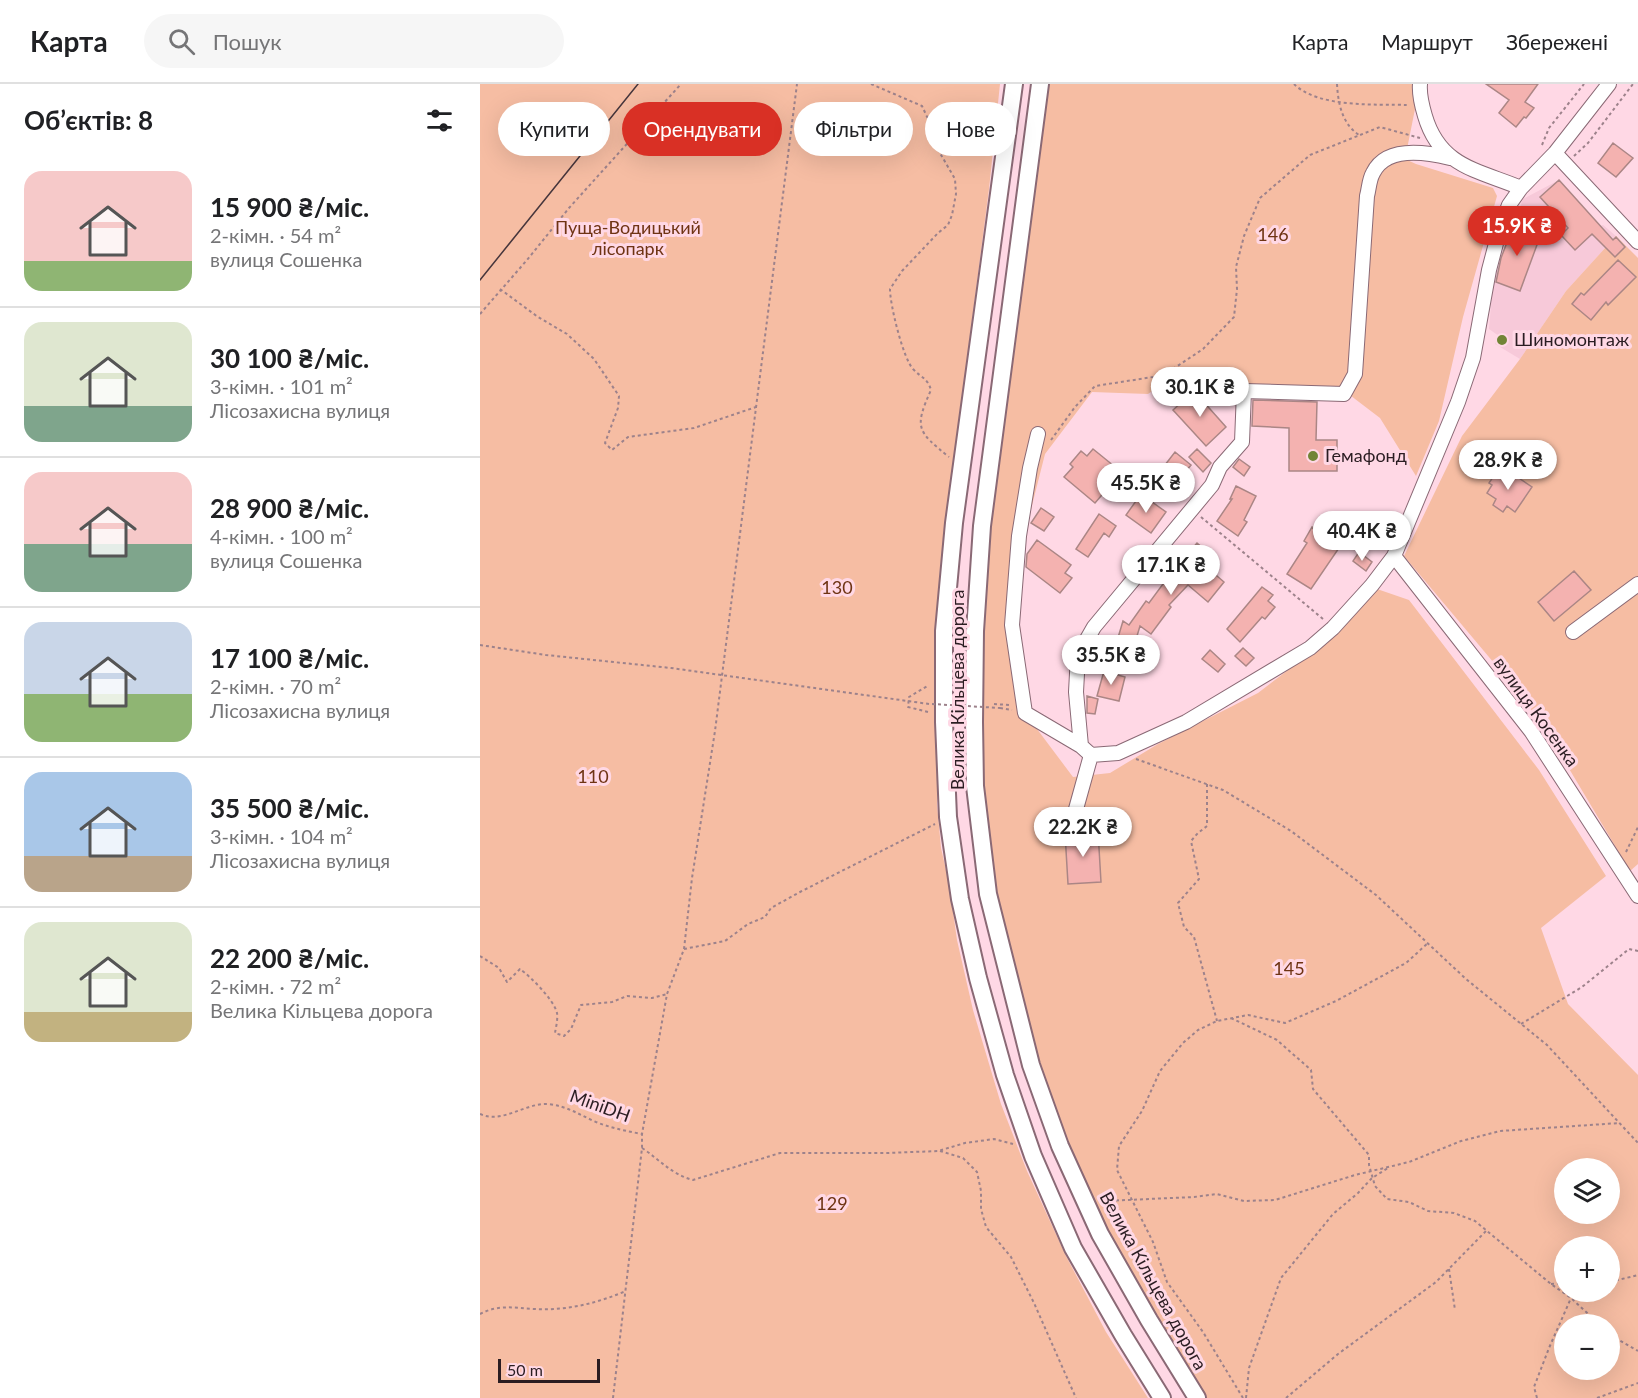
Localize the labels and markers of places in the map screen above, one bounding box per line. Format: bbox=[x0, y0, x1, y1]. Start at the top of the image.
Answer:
pin: 15.9K ₴ bbox=[1462, 206, 1572, 257]
place label: Шиномонтаж bbox=[1514, 328, 1629, 350]
marker: Шиномонтаж bbox=[1495, 333, 1509, 347]
pin: 30.1K ₴ bbox=[1145, 367, 1255, 418]
pin: 28.9K ₴ bbox=[1453, 440, 1563, 491]
place label: Гемафонд bbox=[1325, 444, 1407, 466]
marker: Гемафонд bbox=[1306, 449, 1320, 463]
pin: 45.5K ₴ bbox=[1091, 463, 1201, 514]
pin: 40.4K ₴ bbox=[1307, 511, 1417, 562]
pin: 17.1K ₴ bbox=[1116, 545, 1226, 596]
pin: 35.5K ₴ bbox=[1056, 635, 1166, 686]
pin: 22.2K ₴ bbox=[1028, 807, 1138, 858]

